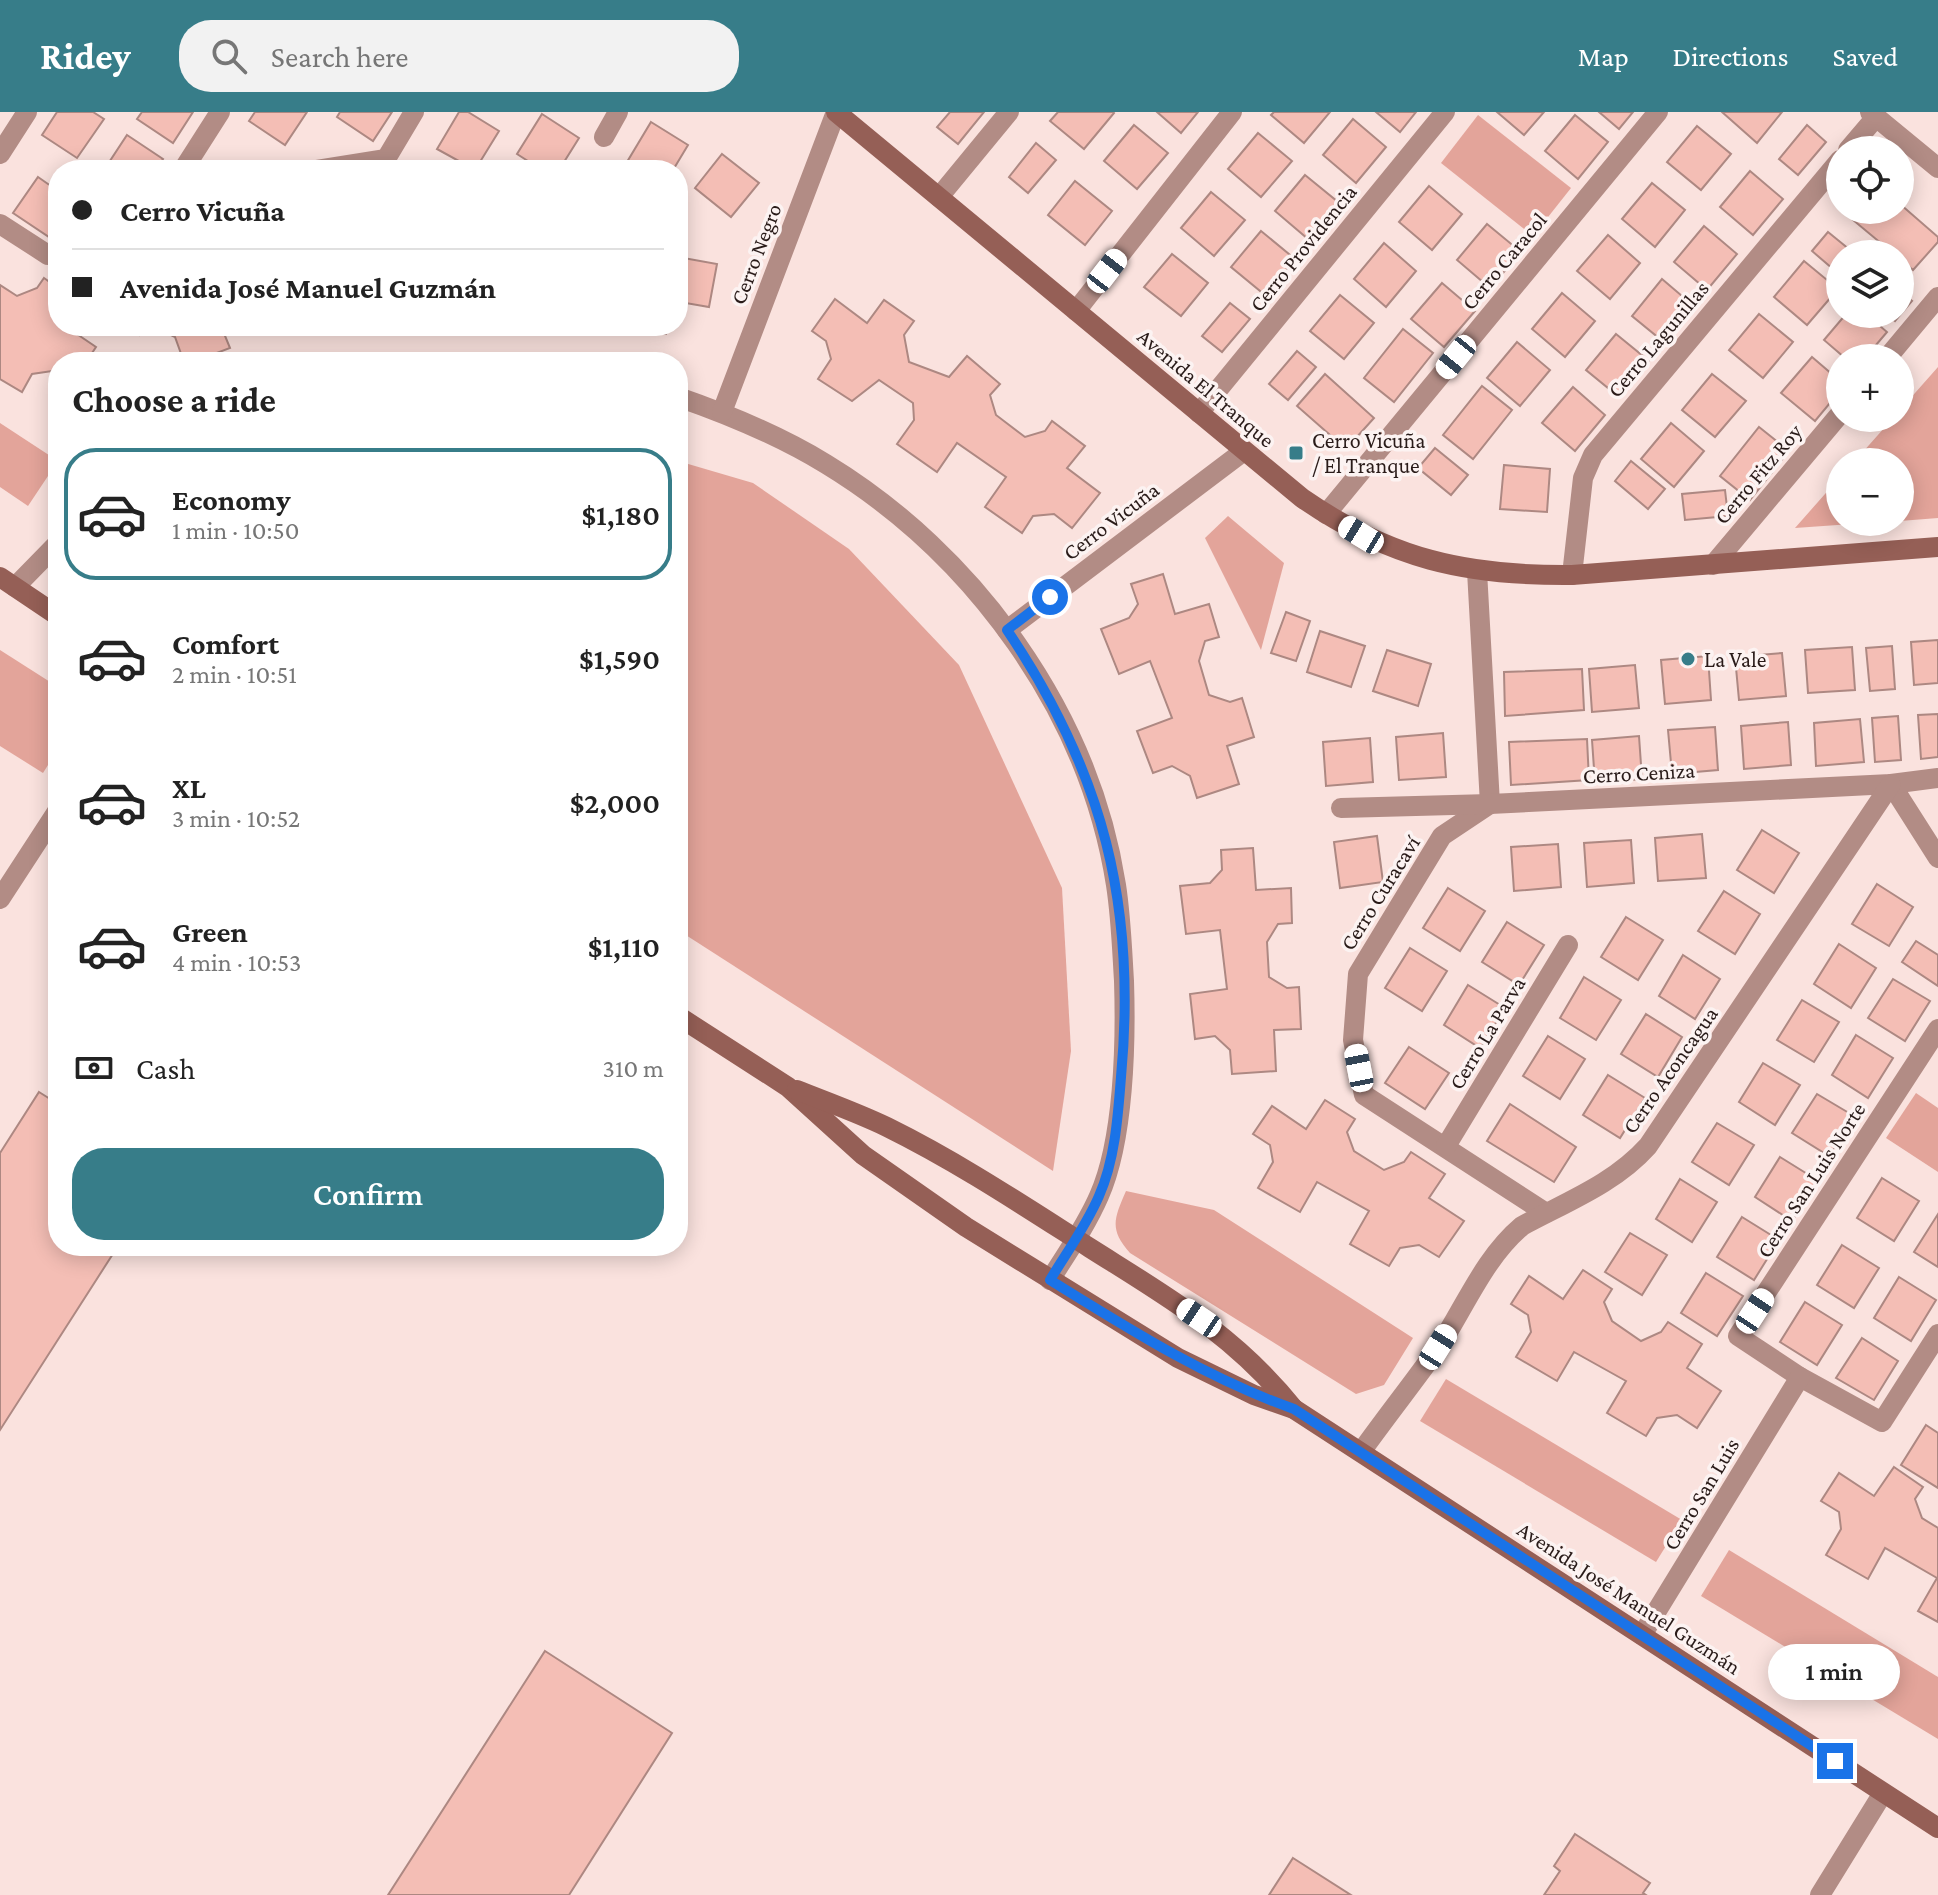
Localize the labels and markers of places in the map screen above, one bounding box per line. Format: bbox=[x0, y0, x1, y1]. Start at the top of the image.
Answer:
place label: Cerro Vicuña / El Tranque bbox=[1312, 428, 1426, 478]
marker: Cerro Vicuña / El Tranque bbox=[1287, 444, 1305, 462]
place label: La Vale bbox=[1704, 647, 1766, 672]
marker: La Vale bbox=[1679, 650, 1697, 668]

